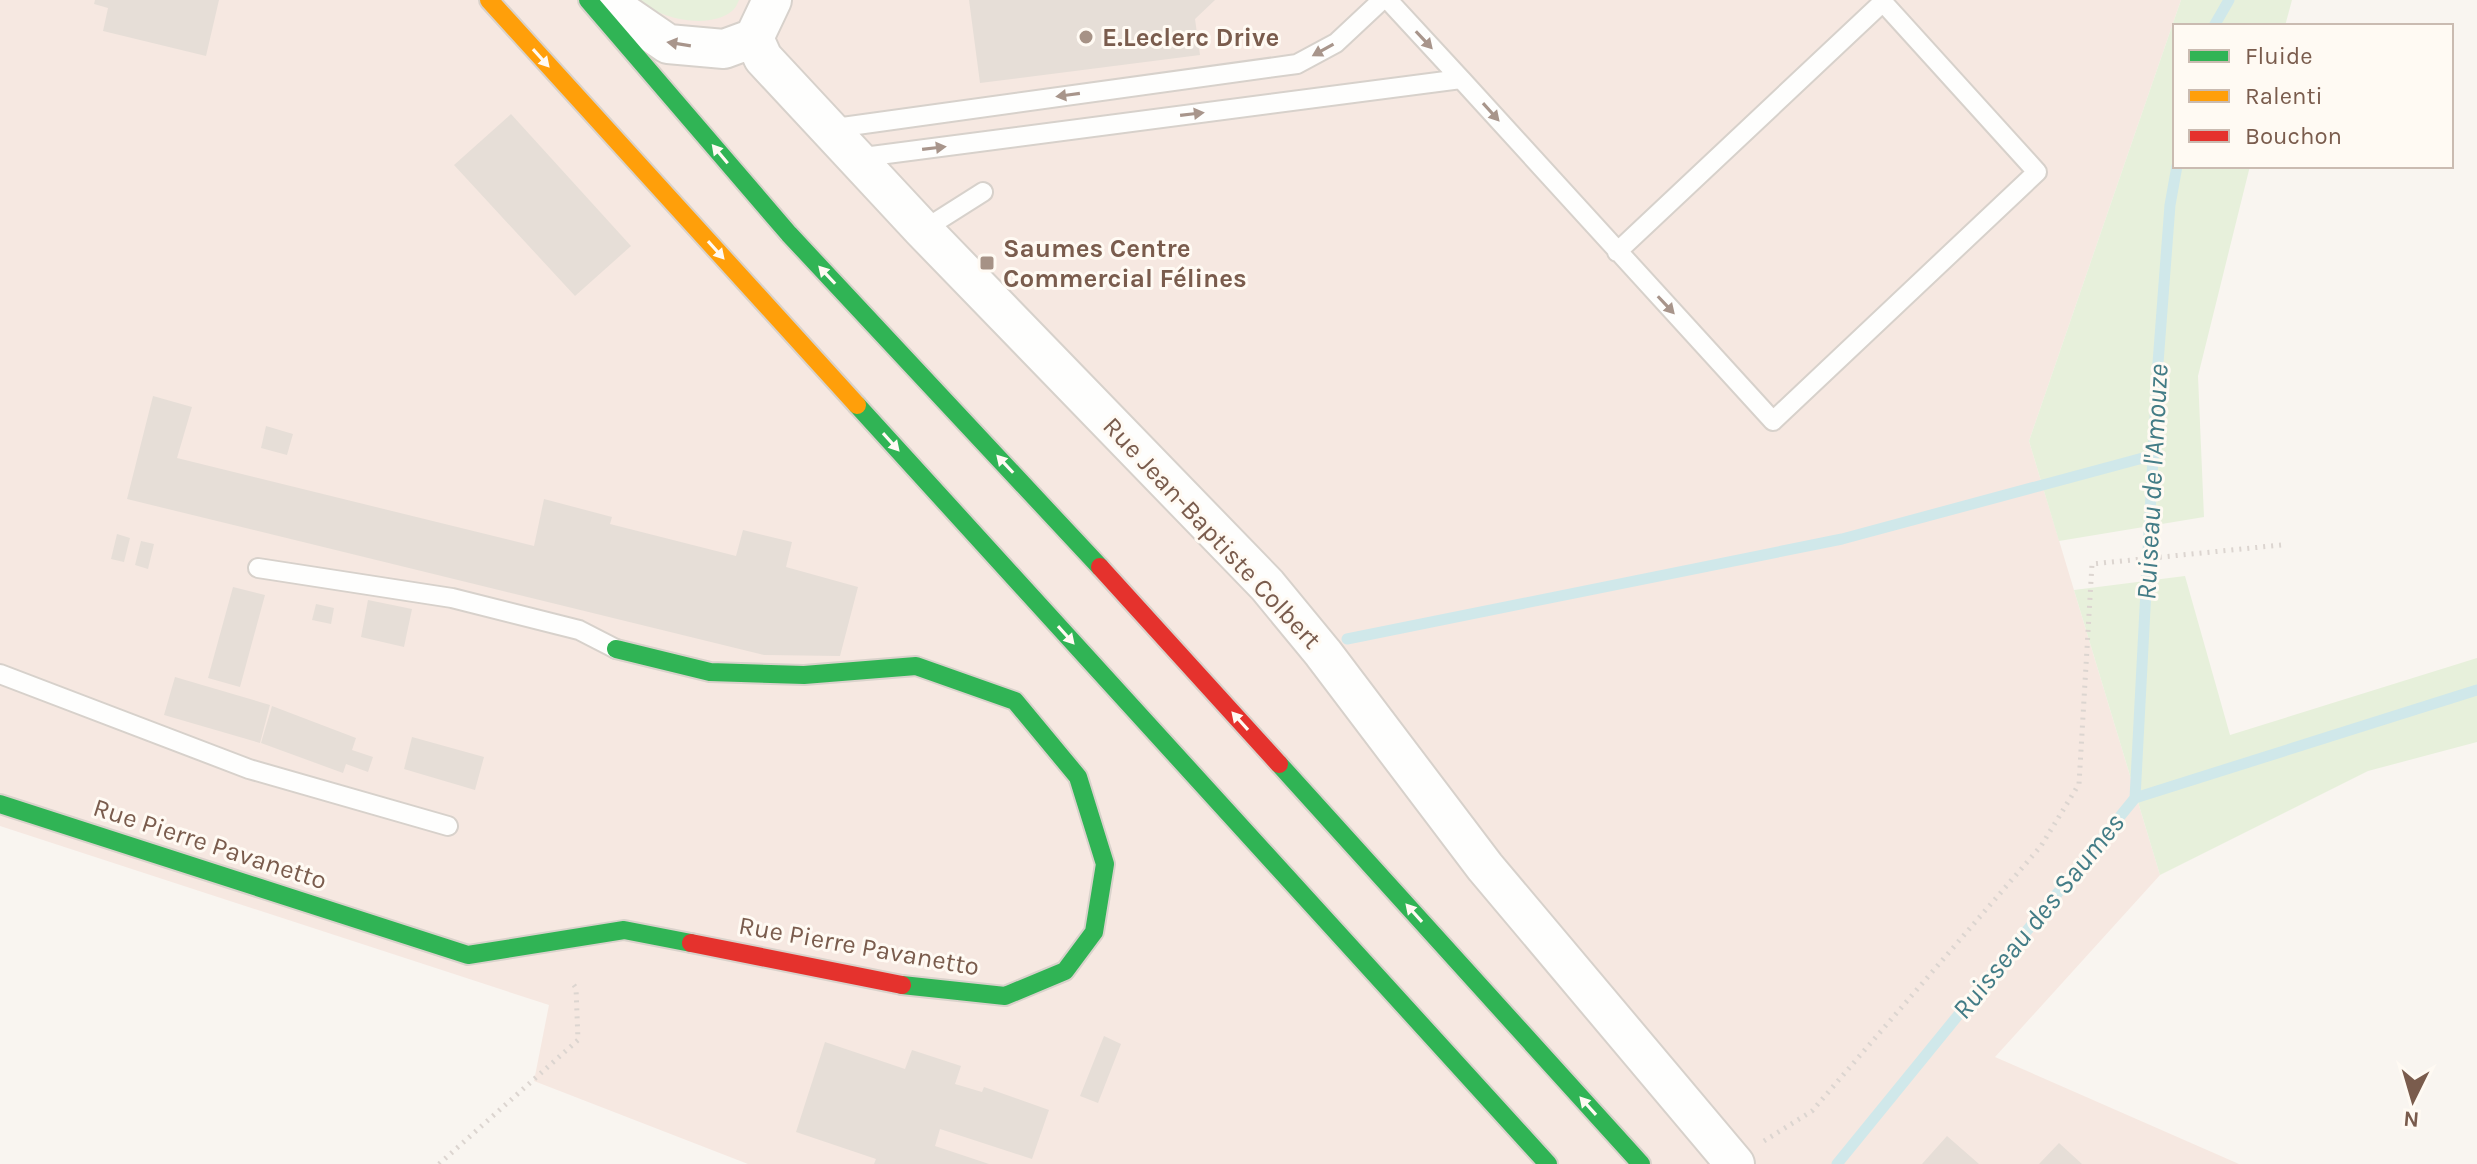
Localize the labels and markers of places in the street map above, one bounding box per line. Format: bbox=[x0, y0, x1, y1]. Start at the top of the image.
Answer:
place label: E.Leclerc Drive bbox=[1102, 22, 1279, 53]
marker: E.Leclerc Drive bbox=[1077, 28, 1095, 46]
place label: Saumes Centre Commercial Félines bbox=[1003, 233, 1247, 294]
marker: Saumes Centre Commercial Félines bbox=[978, 254, 996, 272]

